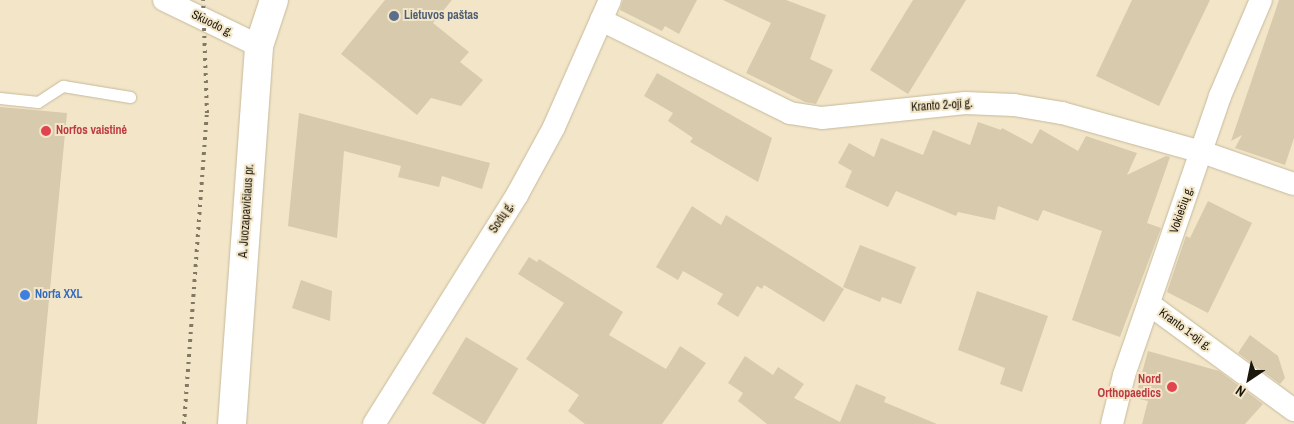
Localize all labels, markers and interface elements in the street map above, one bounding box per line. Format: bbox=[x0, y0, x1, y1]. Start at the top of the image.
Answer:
street label: Skuodo g. bbox=[189, 8, 235, 40]
place label: Lietuvos paštas bbox=[404, 9, 478, 23]
marker: Lietuvos paštas bbox=[388, 10, 400, 22]
street label: Kranto 2-oji g. bbox=[911, 97, 973, 115]
place label: Norfos vaistinė bbox=[56, 124, 127, 138]
marker: Norfos vaistinė bbox=[40, 125, 52, 137]
street label: A. Juozapavičiaus pr. bbox=[237, 164, 257, 258]
street label: Vokiečių g. bbox=[1167, 185, 1197, 235]
street label: Sodų g. bbox=[487, 200, 517, 236]
place label: Norfa XXL bbox=[35, 288, 83, 302]
marker: Norfa XXL bbox=[19, 289, 31, 301]
street label: Kranto 1-oji g. bbox=[1156, 306, 1214, 354]
north arrow bbox=[1224, 354, 1274, 404]
place label: Nord Orthopaedics bbox=[1098, 373, 1161, 401]
marker: Nord Orthopaedics bbox=[1165, 380, 1179, 394]
text: N bbox=[1232, 382, 1249, 401]

